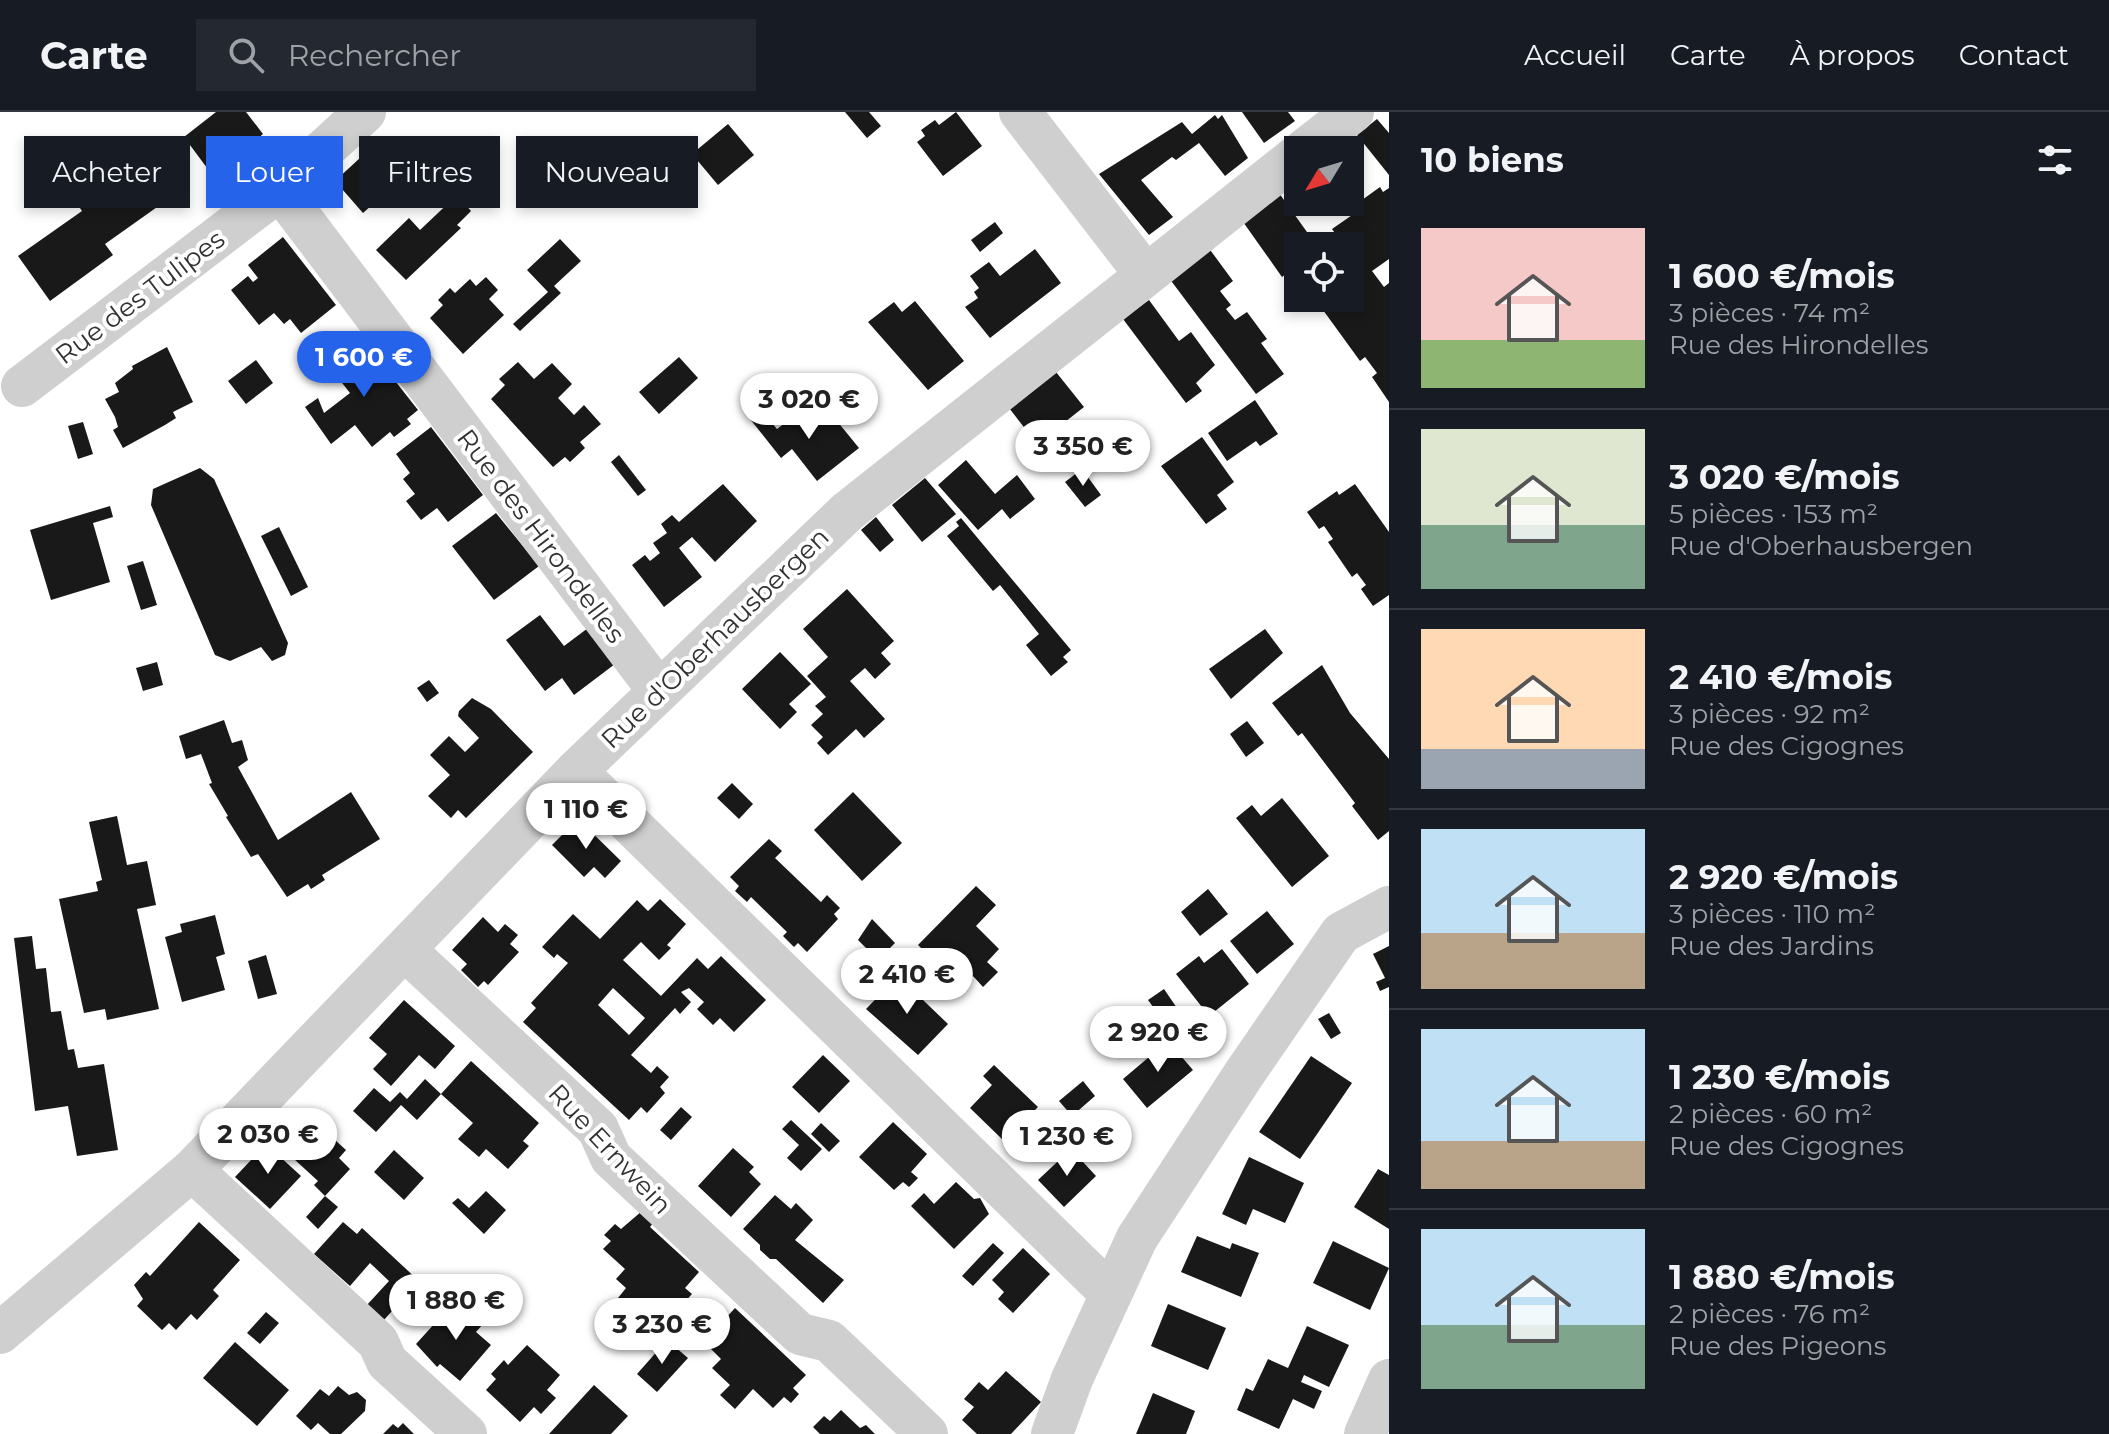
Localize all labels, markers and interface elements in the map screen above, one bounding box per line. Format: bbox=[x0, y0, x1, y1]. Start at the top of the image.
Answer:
search box bbox=[196, 19, 756, 91]
text: Carte bbox=[40, 32, 148, 79]
icon: search bbox=[224, 33, 268, 77]
text: Rechercher bbox=[288, 37, 461, 74]
text: Accueil bbox=[1524, 38, 1626, 72]
text: Carte bbox=[1670, 38, 1746, 72]
text: À propos bbox=[1790, 38, 1915, 72]
text: Contact bbox=[1959, 38, 2069, 72]
chip: Acheter bbox=[24, 136, 190, 208]
chip: Louer bbox=[206, 136, 343, 208]
chip: Filtres bbox=[359, 136, 500, 208]
chip: Nouveau bbox=[516, 136, 698, 208]
north arrow bbox=[1284, 136, 1364, 216]
map controls bbox=[1284, 136, 1364, 312]
icon: filters bbox=[2033, 138, 2077, 182]
text: 10 biens bbox=[1421, 139, 1564, 181]
street label: Rue des Tulipes bbox=[49, 223, 231, 371]
button: locate bbox=[1284, 232, 1364, 312]
text: 1 600 €/mois bbox=[1669, 255, 1895, 297]
icon: home bbox=[1485, 260, 1581, 356]
text: 3 pièces · 74 m² bbox=[1669, 297, 1870, 329]
text: Rue des Hirondelles bbox=[1669, 329, 1928, 361]
pin: 1 600 € bbox=[290, 331, 438, 399]
text: 1 600 € bbox=[315, 341, 413, 373]
pin: 3 020 € bbox=[735, 373, 883, 441]
text: 3 020 € bbox=[758, 383, 860, 415]
pin: 3 350 € bbox=[1009, 420, 1157, 488]
street label: Rue des Hirondelles bbox=[450, 423, 632, 649]
text: 3 350 € bbox=[1033, 430, 1133, 462]
text: 3 020 €/mois bbox=[1669, 456, 1900, 498]
icon: home bbox=[1485, 461, 1581, 557]
text: 5 pièces · 153 m² bbox=[1669, 498, 1878, 530]
street label: Rue d'Oberhausbergen bbox=[594, 521, 836, 755]
text: Rue d'Oberhausbergen bbox=[1669, 530, 1973, 562]
text: 2 410 €/mois bbox=[1669, 656, 1892, 698]
icon: home bbox=[1485, 661, 1581, 757]
text: 3 pièces · 92 m² bbox=[1669, 698, 1870, 730]
text: Rue des Cigognes bbox=[1669, 730, 1904, 762]
pin: 1 110 € bbox=[512, 783, 660, 851]
text: 1 110 € bbox=[544, 793, 628, 825]
text: 2 920 €/mois bbox=[1669, 856, 1898, 898]
icon: home bbox=[1485, 861, 1581, 957]
text: 3 pièces · 110 m² bbox=[1669, 898, 1875, 930]
text: Rue des Jardins bbox=[1669, 930, 1874, 962]
pin: 2 410 € bbox=[833, 948, 981, 1016]
text: 2 410 € bbox=[859, 958, 955, 990]
pin: 2 920 € bbox=[1084, 1006, 1232, 1074]
text: 2 920 € bbox=[1108, 1016, 1208, 1048]
text: 1 230 €/mois bbox=[1669, 1056, 1890, 1098]
icon: home bbox=[1485, 1061, 1581, 1157]
street label: Rue Ernwein bbox=[542, 1077, 678, 1221]
text: 2 pièces · 60 m² bbox=[1669, 1098, 1873, 1130]
pin: 2 030 € bbox=[194, 1108, 342, 1176]
pin: 1 230 € bbox=[993, 1110, 1141, 1178]
text: 2 030 € bbox=[217, 1118, 319, 1150]
text: 1 230 € bbox=[1020, 1120, 1114, 1152]
text: Rue des Cigognes bbox=[1669, 1130, 1904, 1162]
text: 1 880 €/mois bbox=[1669, 1256, 1895, 1298]
icon: home bbox=[1485, 1261, 1581, 1357]
pin: 1 880 € bbox=[382, 1274, 530, 1342]
text: 1 880 € bbox=[407, 1284, 505, 1316]
pin: 3 230 € bbox=[588, 1298, 736, 1366]
text: 2 pièces · 76 m² bbox=[1669, 1298, 1870, 1330]
text: 3 230 € bbox=[612, 1308, 712, 1340]
text: Rue des Pigeons bbox=[1669, 1330, 1886, 1362]

